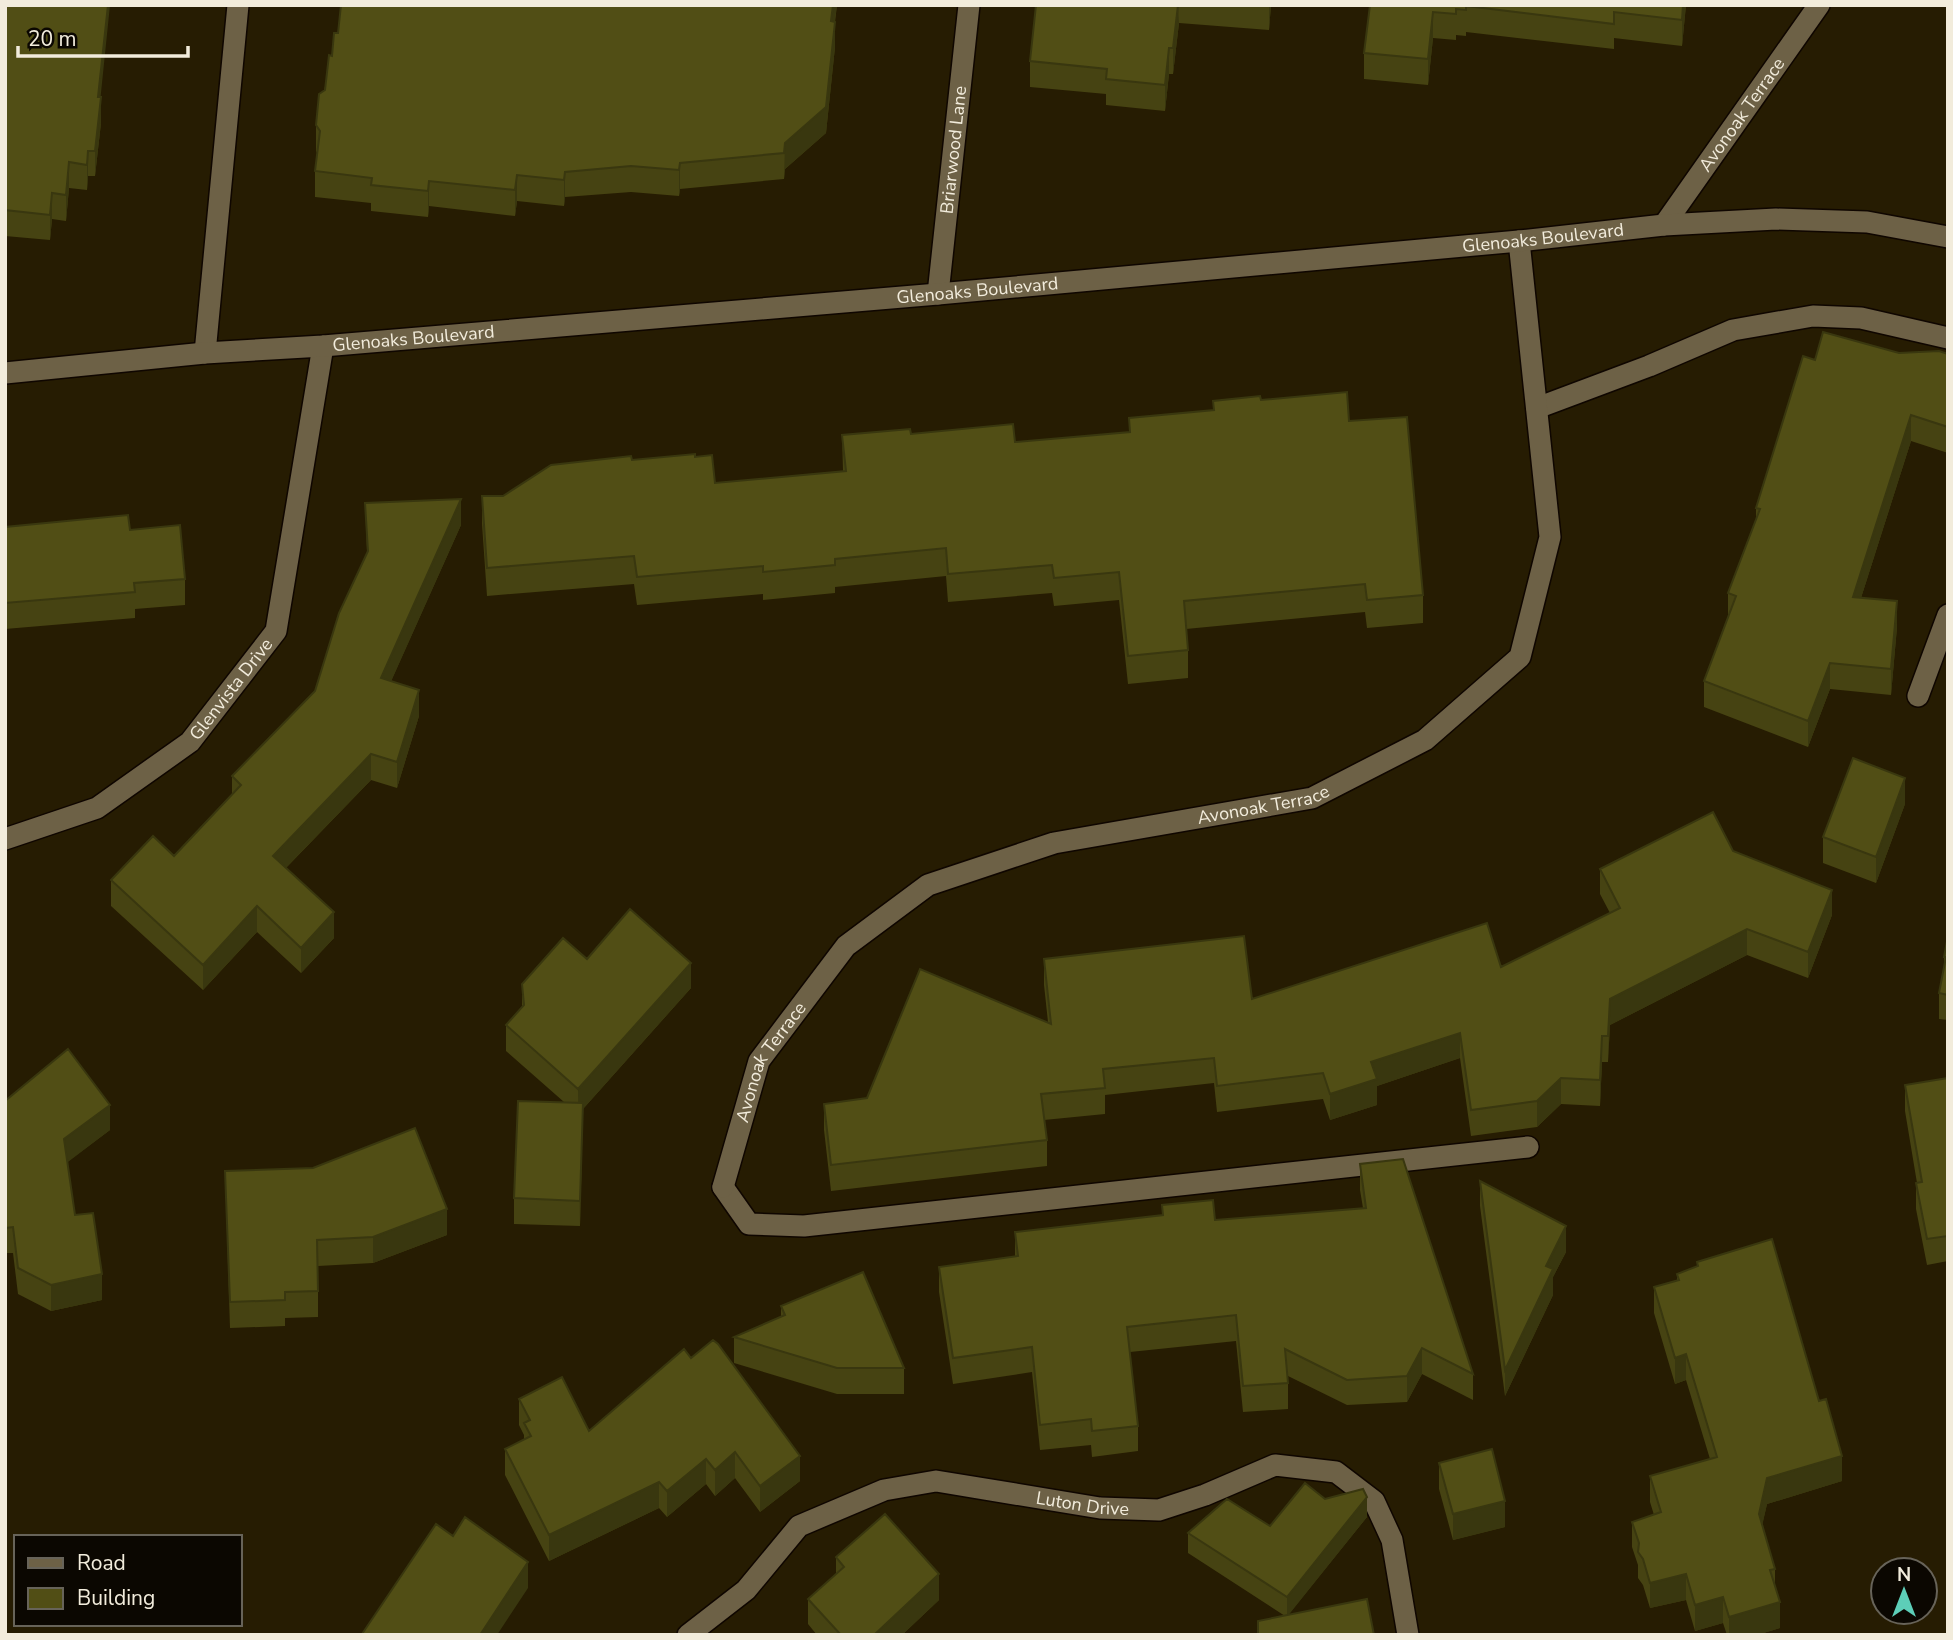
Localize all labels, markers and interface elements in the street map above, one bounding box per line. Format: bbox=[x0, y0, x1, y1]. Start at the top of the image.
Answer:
scale bar bbox=[18, 14, 187, 58]
text: 20 m bbox=[28, 25, 77, 53]
street label: Avonoak Terrace bbox=[1693, 53, 1790, 176]
street label: Briarwood Lane bbox=[935, 85, 972, 215]
street label: Glenoaks Boulevard bbox=[1461, 218, 1625, 258]
street label: Glenoaks Boulevard bbox=[896, 271, 1059, 309]
street label: Glenoaks Boulevard bbox=[332, 320, 495, 357]
street label: Glenvista Drive bbox=[184, 633, 278, 745]
street label: Avonoak Terrace bbox=[1195, 779, 1334, 830]
street label: Avonoak Terrace bbox=[730, 997, 811, 1125]
street label: Luton Drive bbox=[1034, 1486, 1129, 1521]
legend bbox=[14, 1535, 242, 1626]
text: Road bbox=[77, 1549, 126, 1577]
north arrow bbox=[1869, 1556, 1939, 1626]
text: N bbox=[1897, 1562, 1911, 1588]
text: Building bbox=[77, 1584, 155, 1612]

